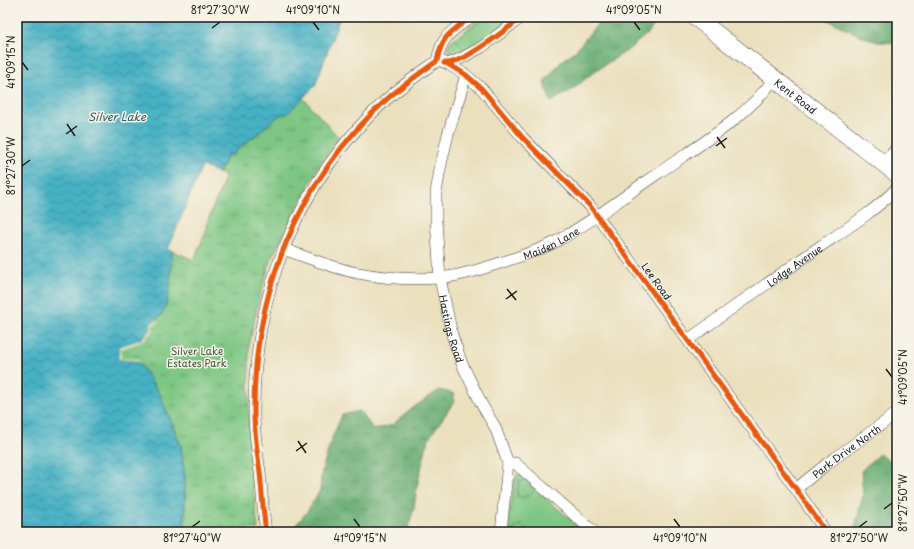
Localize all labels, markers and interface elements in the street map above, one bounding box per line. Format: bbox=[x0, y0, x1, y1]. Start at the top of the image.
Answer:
text: 81°27'30"W bbox=[191, 2, 250, 17]
text: 41°09'10"N bbox=[286, 2, 340, 17]
text: 41°09'05"N bbox=[606, 2, 662, 17]
text: 41°09'15"N bbox=[3, 35, 18, 89]
street label: Kent Road bbox=[772, 74, 820, 117]
water label: Silver Lake bbox=[88, 108, 147, 125]
text: 81°27'30"W bbox=[3, 136, 18, 195]
street label: Maiden Lane bbox=[521, 222, 582, 262]
street label: Lodge Avenue bbox=[763, 240, 825, 289]
street label: Lee Road bbox=[638, 259, 676, 303]
street label: Hastings Road bbox=[436, 293, 468, 365]
park label: Silver Lake Estates Park bbox=[167, 343, 227, 370]
text: 41°09'05"N bbox=[895, 349, 910, 405]
street label: Park Drive North bbox=[808, 420, 883, 481]
text: 81°27'50"W bbox=[895, 473, 910, 532]
text: 81°27'40"W bbox=[163, 530, 222, 545]
text: 41°09'15"N bbox=[333, 530, 387, 545]
text: 41°09'10"N bbox=[653, 530, 707, 545]
text: 81°27'50"W bbox=[830, 530, 889, 545]

